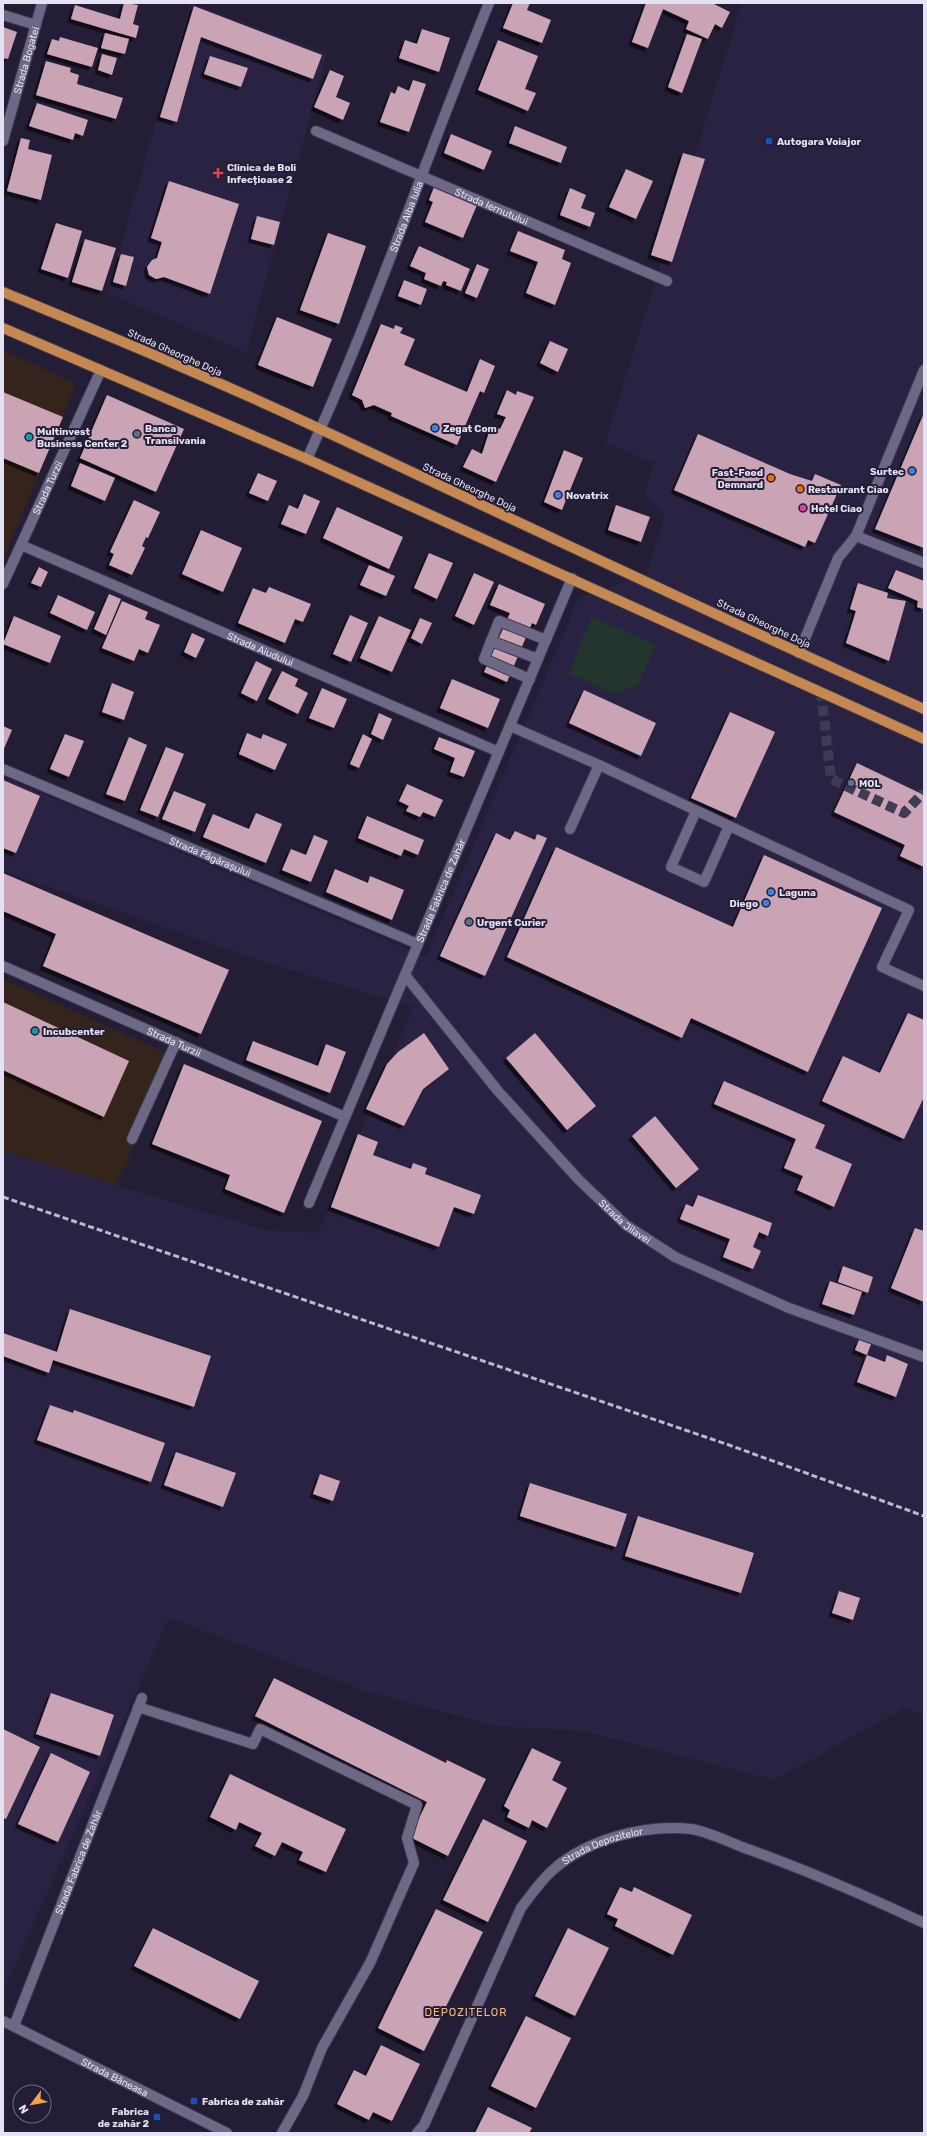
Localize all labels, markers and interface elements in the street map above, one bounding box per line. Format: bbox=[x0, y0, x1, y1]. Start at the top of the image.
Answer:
street label: Strada Bogatei bbox=[12, 26, 42, 95]
marker: Autogara Voiajor bbox=[764, 136, 774, 146]
place label: Autogara Voiajor bbox=[777, 136, 861, 148]
place label: Clinica de Boli Infecțioase 2 bbox=[227, 162, 296, 186]
marker: Clinica de Boli Infecțioase 2 bbox=[212, 167, 224, 179]
street label: Strada Alba Iulia bbox=[388, 180, 426, 254]
street label: Strada Iernutului bbox=[453, 186, 530, 228]
street label: Strada Gheorghe Doja bbox=[126, 327, 224, 379]
place label: Banca Transilvania bbox=[145, 423, 206, 447]
marker: Zegat Com bbox=[430, 423, 440, 433]
place label: Zegat Com bbox=[443, 423, 497, 435]
place label: Multinvest Business Center 2 bbox=[37, 426, 128, 450]
marker: Banca Transilvania bbox=[132, 429, 142, 439]
marker: Multinvest Business Center 2 bbox=[24, 432, 34, 442]
street label: Strada Turzii bbox=[31, 459, 66, 517]
street label: Strada Gheorghe Doja bbox=[421, 461, 518, 515]
place label: Surtec bbox=[870, 466, 904, 478]
marker: Surtec bbox=[907, 466, 917, 476]
place label: Fast-Food Demnard bbox=[712, 467, 763, 491]
marker: Fast-Food Demnard bbox=[766, 473, 776, 483]
marker: Restaurant Ciao bbox=[795, 484, 805, 494]
place label: Restaurant Ciao bbox=[808, 484, 889, 496]
marker: Novatrix bbox=[553, 490, 563, 500]
place label: Novatrix bbox=[566, 490, 609, 502]
marker: Hotel Ciao bbox=[798, 503, 808, 513]
place label: Hotel Ciao bbox=[811, 503, 862, 515]
street label: Strada Gheorghe Doja bbox=[715, 597, 812, 651]
street label: Strada Aiudului bbox=[225, 630, 295, 669]
marker: MOL bbox=[846, 778, 856, 788]
place label: MOL bbox=[859, 778, 880, 790]
street label: Strada Făgărașului bbox=[167, 835, 252, 880]
street label: Strada Fabrica de Zahăr bbox=[414, 837, 469, 944]
marker: Laguna bbox=[766, 887, 776, 897]
place label: Laguna bbox=[779, 887, 816, 899]
place label: Diego bbox=[730, 898, 758, 910]
marker: Diego bbox=[761, 898, 771, 908]
marker: Urgent Curier bbox=[464, 917, 474, 927]
place label: Urgent Curier bbox=[477, 917, 546, 929]
street label: Strada Turzii bbox=[145, 1025, 203, 1060]
marker: Incubcenter bbox=[30, 1026, 40, 1036]
place label: Incubcenter bbox=[43, 1026, 105, 1038]
street label: Strada Jilavei bbox=[596, 1197, 653, 1246]
street label: Strada Fabrica de Zahăr bbox=[53, 1808, 105, 1916]
street label: Strada Depozitelor bbox=[560, 1826, 644, 1868]
district label: DEPOZITELOR bbox=[424, 2006, 508, 2019]
street label: Strada Băneasa bbox=[79, 2056, 150, 2100]
north arrow bbox=[12, 2084, 52, 2124]
marker: Fabrica de zahăr bbox=[189, 2096, 199, 2106]
place label: Fabrica de zahăr bbox=[202, 2096, 285, 2108]
text: N bbox=[16, 2102, 32, 2116]
place label: Fabrica de zahăr 2 bbox=[98, 2106, 149, 2130]
marker: Fabrica de zahăr 2 bbox=[152, 2112, 162, 2122]

